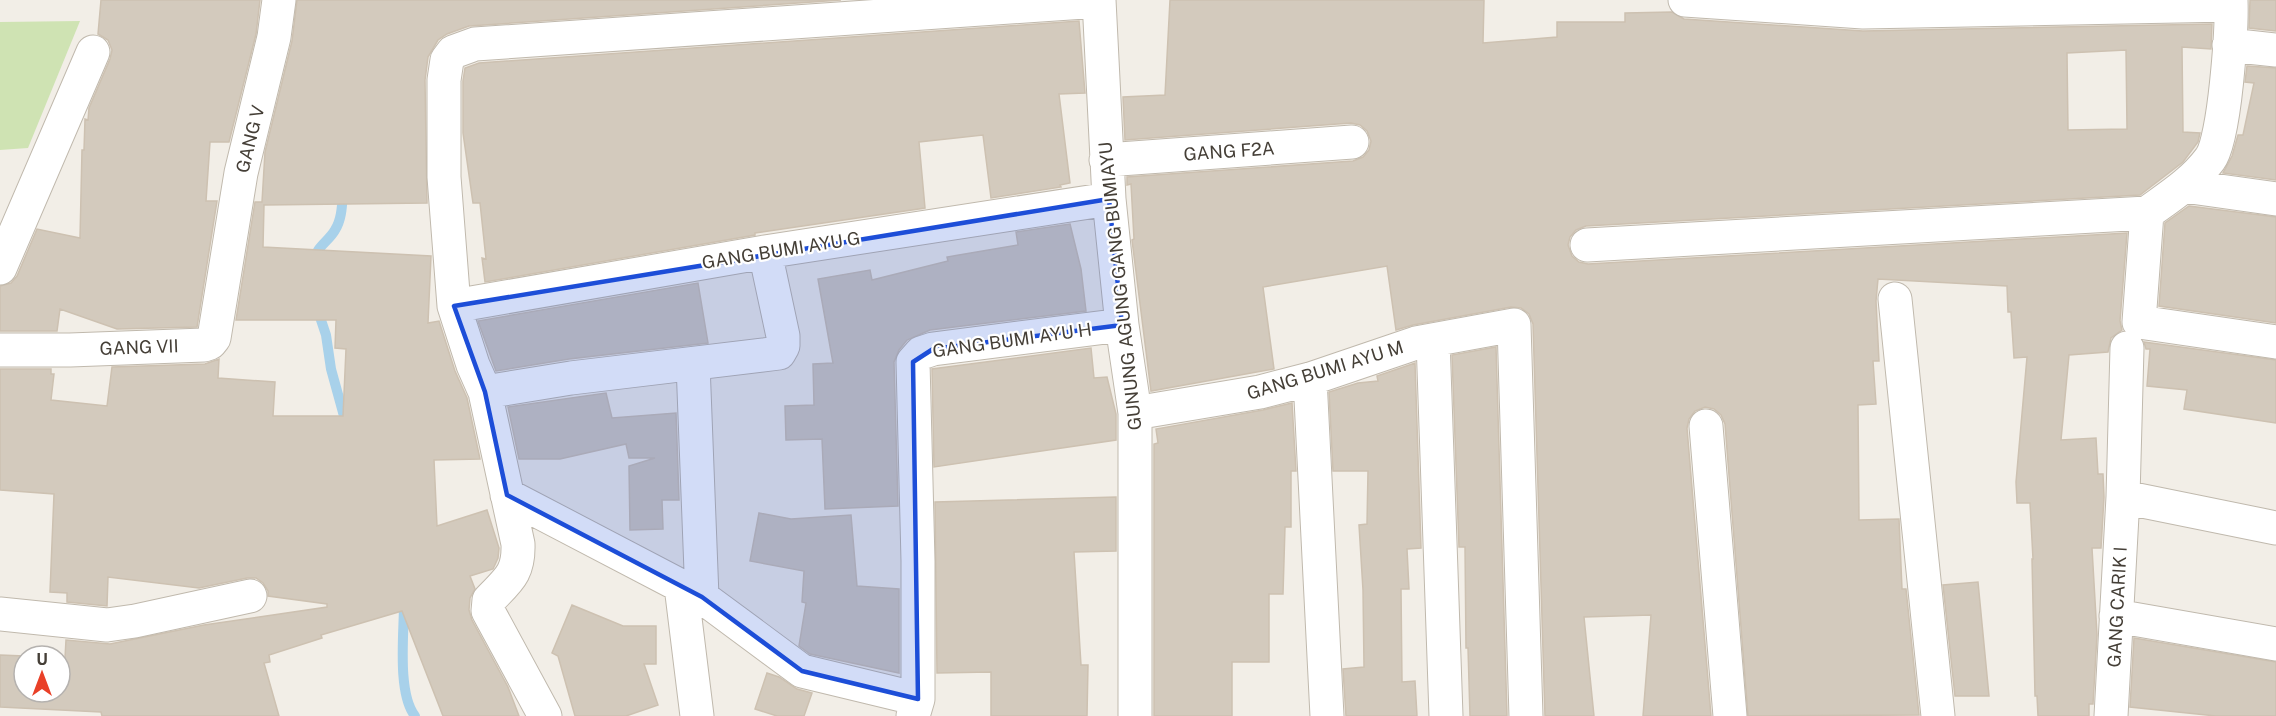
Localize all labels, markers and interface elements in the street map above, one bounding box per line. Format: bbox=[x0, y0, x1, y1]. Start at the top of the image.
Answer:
street label: GANG V bbox=[231, 103, 269, 175]
street label: GANG F2A bbox=[1183, 137, 1276, 165]
street label: GUNUNG AGUNG GANG BUMIAYU bbox=[1094, 141, 1146, 431]
street label: GANG BUMI AYU G bbox=[700, 227, 862, 273]
street label: GANG BUMI AYU H bbox=[931, 318, 1093, 362]
street label: GANG VII bbox=[99, 335, 179, 359]
street label: GANG BUMI AYU M bbox=[1244, 336, 1406, 404]
street label: GANG CARIK I bbox=[2103, 546, 2131, 668]
north arrow bbox=[12, 644, 72, 704]
text: U bbox=[36, 650, 48, 669]

